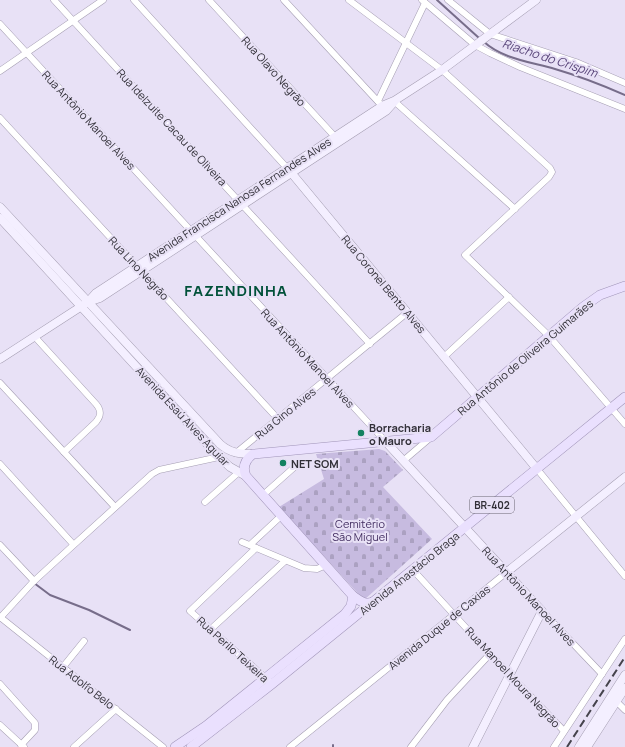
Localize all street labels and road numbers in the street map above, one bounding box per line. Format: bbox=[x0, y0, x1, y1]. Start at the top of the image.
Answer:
street label: Rua Olavo Negrão bbox=[239, 33, 310, 109]
street label: Rua Idelzuite Cacau de Oliveira bbox=[114, 65, 230, 189]
street label: Rua Antônio Manoel Alves bbox=[39, 67, 139, 173]
street label: Avenida Francisca Nanosa Fernandes Alves bbox=[144, 134, 334, 264]
street label: Rua Coronel Bento Alves bbox=[338, 232, 430, 336]
street label: Rua Lino Negrão bbox=[106, 233, 173, 303]
street label: Rua Antônio de Oliveira Guimarães bbox=[454, 296, 596, 418]
street label: Rua Antônio Manoel Alves bbox=[258, 305, 358, 411]
street label: Avenida Esaú Alves Aguiar bbox=[133, 363, 233, 469]
street label: Rua Gino Alves bbox=[251, 384, 319, 442]
road number: BR-402 bbox=[470, 497, 514, 513]
street label: Avenida Anastácio Braga bbox=[356, 528, 462, 618]
street label: Rua Antônio Manoel Alves bbox=[479, 543, 579, 649]
street label: Avenida Duque de Caxias bbox=[385, 581, 493, 673]
street label: Rua Perilo Teixeira bbox=[194, 613, 272, 685]
street label: Rua Manoel Moura Negrão bbox=[462, 623, 564, 731]
street label: Rua Adolfo Belo bbox=[46, 652, 118, 713]

